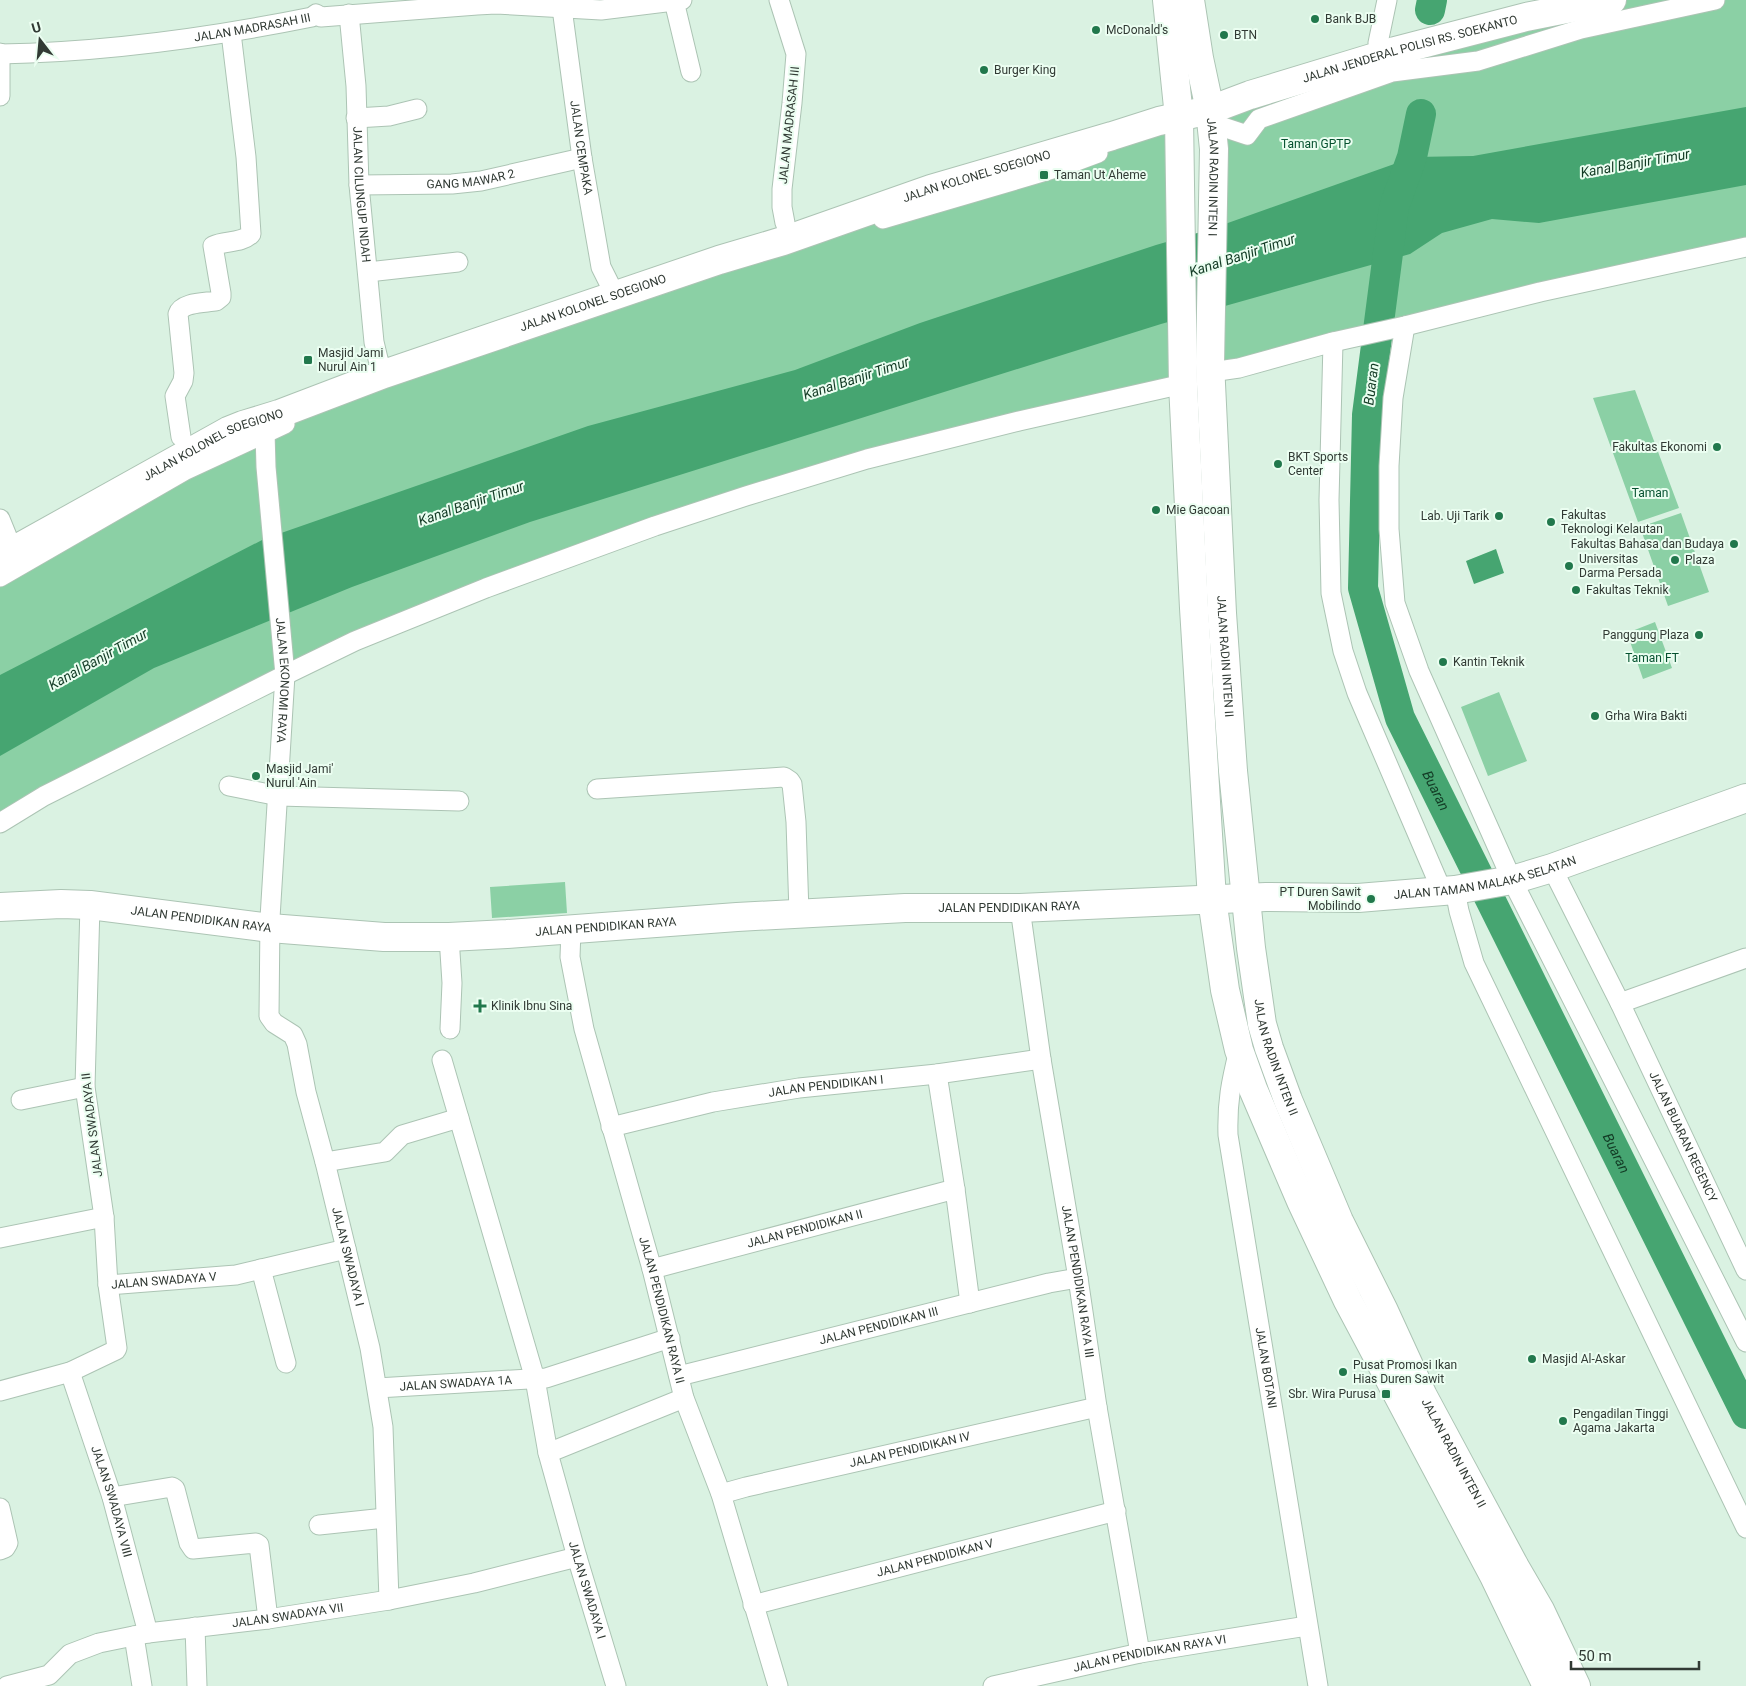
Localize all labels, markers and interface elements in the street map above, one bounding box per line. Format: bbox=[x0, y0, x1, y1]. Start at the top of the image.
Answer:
street label: JALAN MADRASAH III bbox=[193, 10, 312, 45]
street label: JALAN JENDERAL POLISI RS. SOEKANTO bbox=[1301, 12, 1519, 86]
place label: Bank BJB bbox=[1325, 12, 1376, 26]
marker: Bank BJB bbox=[1309, 13, 1321, 25]
north arrow bbox=[15, 15, 65, 65]
text: U bbox=[30, 19, 43, 36]
place label: McDonald's bbox=[1106, 23, 1168, 37]
marker: McDonald's bbox=[1090, 24, 1102, 36]
place label: BTN bbox=[1234, 28, 1257, 42]
marker: BTN bbox=[1218, 29, 1230, 41]
place label: Burger King bbox=[994, 63, 1056, 77]
marker: Burger King bbox=[978, 64, 990, 76]
street label: JALAN MADRASAH III bbox=[776, 66, 802, 184]
street label: JALAN CEMPAKA bbox=[567, 100, 595, 196]
street label: JALAN RADIN INTEN I bbox=[1204, 117, 1221, 236]
street label: JALAN CILUNGUP INDAH bbox=[350, 126, 373, 263]
park label: Taman GPTP bbox=[1281, 137, 1352, 151]
water label: Kanal Banjir Timur bbox=[1579, 145, 1691, 180]
street label: JALAN KOLONEL SOEGIONO bbox=[901, 147, 1052, 205]
street label: GANG MAWAR 2 bbox=[426, 166, 516, 191]
place label: Taman Ut Aheme bbox=[1054, 168, 1146, 182]
marker: Taman Ut Aheme bbox=[1038, 169, 1050, 181]
water label: Kanal Banjir Timur bbox=[1187, 230, 1297, 280]
street label: JALAN KOLONEL SOEGIONO bbox=[518, 271, 668, 334]
place label: Masjid Jami Nurul Ain 1 bbox=[318, 346, 383, 374]
water label: Kanal Banjir Timur bbox=[801, 353, 911, 403]
marker: Masjid Jami Nurul Ain 1 bbox=[302, 354, 314, 366]
water label: Buaran bbox=[1360, 362, 1382, 406]
street label: JALAN KOLONEL SOEGIONO bbox=[141, 406, 285, 484]
place label: Fakultas Ekonomi bbox=[1612, 440, 1707, 454]
marker: Fakultas Ekonomi bbox=[1711, 441, 1723, 453]
place label: BKT Sports Center bbox=[1288, 450, 1348, 478]
marker: BKT Sports Center bbox=[1272, 458, 1284, 470]
water label: Kanal Banjir Timur bbox=[416, 477, 526, 529]
park label: Taman bbox=[1632, 486, 1668, 500]
place label: Mie Gacoan bbox=[1166, 503, 1230, 517]
marker: Mie Gacoan bbox=[1150, 504, 1162, 516]
place label: Fakultas Teknologi Kelautan bbox=[1561, 508, 1663, 536]
place label: Lab. Uji Tarik bbox=[1421, 509, 1490, 523]
marker: Lab. Uji Tarik bbox=[1493, 510, 1505, 522]
marker: Fakultas Teknologi Kelautan bbox=[1545, 516, 1557, 528]
place label: Fakultas Bahasa dan Budaya bbox=[1571, 537, 1724, 551]
marker: Fakultas Bahasa dan Budaya bbox=[1728, 538, 1740, 550]
place label: Universitas Darma Persada bbox=[1579, 552, 1661, 580]
place label: Plaza bbox=[1685, 553, 1715, 567]
marker: Plaza bbox=[1669, 554, 1681, 566]
marker: Universitas Darma Persada bbox=[1563, 560, 1575, 572]
place label: Fakultas Teknik bbox=[1586, 583, 1670, 597]
marker: Fakultas Teknik bbox=[1570, 584, 1582, 596]
street label: JALAN RADIN INTEN II bbox=[1214, 595, 1236, 718]
street label: JALAN EKONOMI RAYA bbox=[273, 617, 292, 743]
water label: Kanal Banjir Timur bbox=[46, 625, 151, 693]
place label: Panggung Plaza bbox=[1602, 628, 1689, 642]
marker: Panggung Plaza bbox=[1693, 629, 1705, 641]
park label: Taman FT bbox=[1625, 651, 1679, 665]
place label: Kantin Teknik bbox=[1453, 655, 1525, 669]
marker: Kantin Teknik bbox=[1437, 656, 1449, 668]
place label: Grha Wira Bakti bbox=[1605, 709, 1687, 723]
marker: Grha Wira Bakti bbox=[1589, 710, 1601, 722]
place label: Masjid Jami' Nurul 'Ain bbox=[266, 762, 333, 790]
water label: Buaran bbox=[1419, 768, 1453, 813]
marker: Masjid Jami' Nurul 'Ain bbox=[250, 770, 262, 782]
street label: JALAN TAMAN MALAKA SELATAN bbox=[1393, 853, 1578, 902]
place label: PT Duren Sawit Mobilindo bbox=[1280, 885, 1361, 913]
marker: PT Duren Sawit Mobilindo bbox=[1365, 893, 1377, 905]
street label: JALAN PENDIDIKAN RAYA bbox=[938, 898, 1080, 915]
street label: JALAN PENDIDIKAN RAYA bbox=[130, 903, 272, 935]
street label: JALAN PENDIDIKAN RAYA bbox=[535, 914, 677, 939]
street label: JALAN RADIN INTEN II bbox=[1251, 998, 1301, 1118]
marker: Klinik Ibnu Sina bbox=[473, 999, 487, 1013]
place label: Klinik Ibnu Sina bbox=[491, 999, 572, 1013]
street label: JALAN BUARAN REGENCY bbox=[1646, 1069, 1720, 1205]
street label: JALAN SWADAYA II bbox=[79, 1072, 105, 1178]
street label: JALAN PENDIDIKAN I bbox=[767, 1072, 884, 1100]
water label: Buaran bbox=[1600, 1131, 1633, 1176]
street label: JALAN PENDIDIKAN RAYA III bbox=[1059, 1204, 1097, 1359]
street label: JALAN SWADAYA I bbox=[329, 1206, 367, 1308]
street label: JALAN PENDIDIKAN II bbox=[745, 1207, 864, 1251]
street label: JALAN PENDIDIKAN RAYA II bbox=[636, 1235, 687, 1385]
street label: JALAN SWADAYA V bbox=[111, 1270, 217, 1292]
street label: JALAN PENDIDIKAN III bbox=[818, 1304, 940, 1347]
street label: JALAN BOTANI bbox=[1253, 1326, 1280, 1410]
place label: Masjid Al-Askar bbox=[1542, 1352, 1626, 1366]
marker: Masjid Al-Askar bbox=[1526, 1353, 1538, 1365]
place label: Pusat Promosi Ikan Hias Duren Sawit bbox=[1353, 1358, 1457, 1386]
marker: Pusat Promosi Ikan Hias Duren Sawit bbox=[1337, 1366, 1349, 1378]
street label: JALAN SWADAYA 1A bbox=[399, 1373, 513, 1394]
place label: Sbr. Wira Purusa bbox=[1288, 1387, 1376, 1401]
marker: Sbr. Wira Purusa bbox=[1380, 1388, 1392, 1400]
street label: JALAN RADIN INTEN II bbox=[1419, 1396, 1489, 1510]
place label: Pengadilan Tinggi Agama Jakarta bbox=[1573, 1407, 1668, 1435]
marker: Pengadilan Tinggi Agama Jakarta bbox=[1557, 1415, 1569, 1427]
street label: JALAN PENDIDIKAN IV bbox=[848, 1429, 972, 1470]
street label: JALAN SWADAYA VIII bbox=[88, 1444, 135, 1559]
street label: JALAN PENDIDIKAN V bbox=[875, 1536, 995, 1580]
street label: JALAN SWADAYA I bbox=[566, 1540, 608, 1641]
street label: JALAN SWADAYA VII bbox=[231, 1600, 344, 1630]
street label: JALAN PENDIDIKAN RAYA VI bbox=[1072, 1632, 1227, 1675]
scale bar bbox=[1571, 1638, 1698, 1670]
text: 50 m bbox=[1578, 1647, 1612, 1665]

